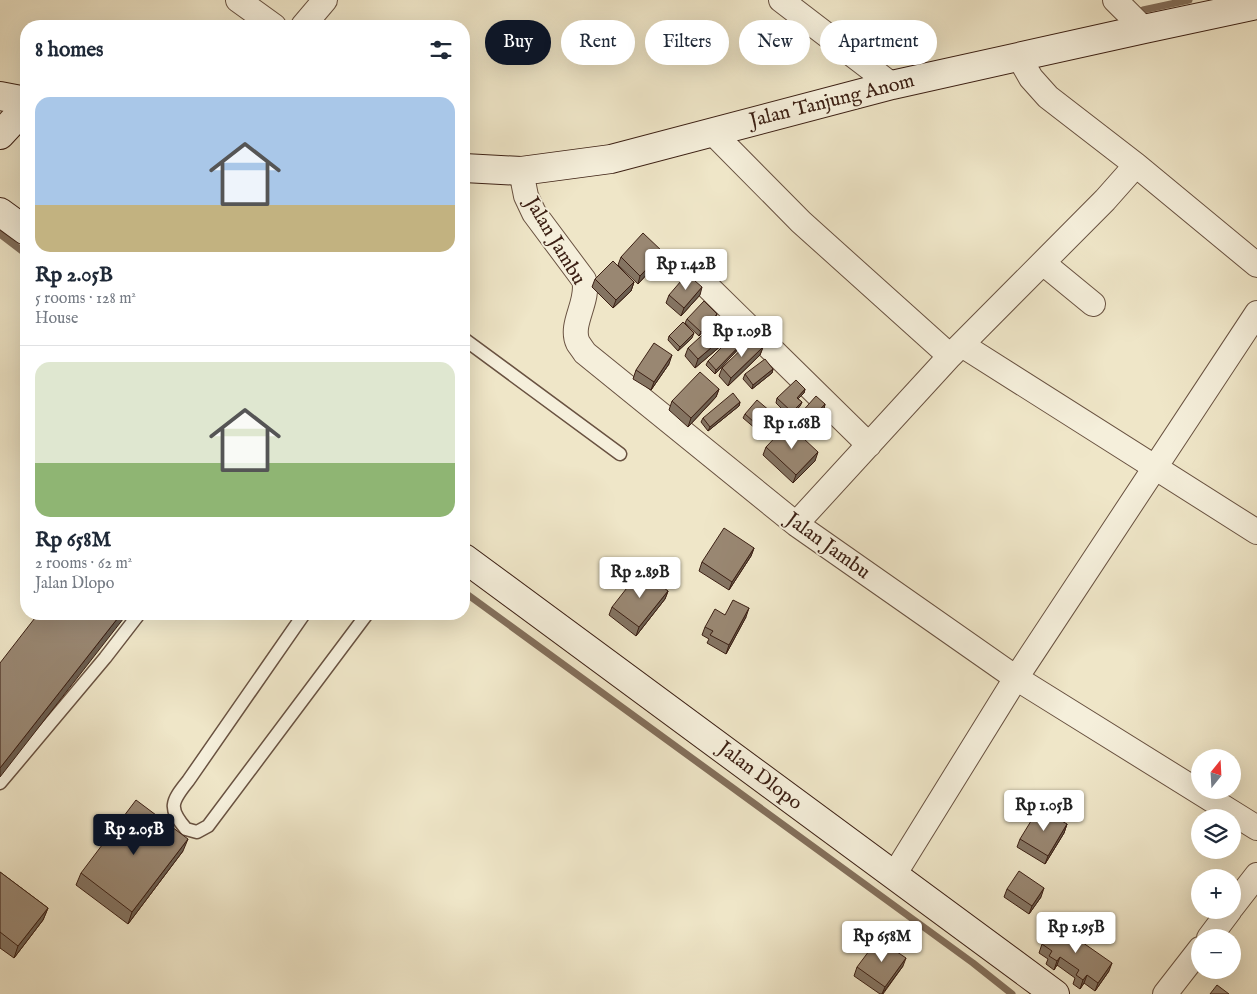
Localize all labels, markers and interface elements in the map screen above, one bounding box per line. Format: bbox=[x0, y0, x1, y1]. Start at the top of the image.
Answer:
chip: Buy bbox=[485, 20, 551, 65]
chip: Rent bbox=[561, 20, 635, 65]
chip: Filters bbox=[645, 20, 729, 65]
chip: New bbox=[739, 20, 810, 65]
chip: Apartment bbox=[820, 20, 937, 65]
icon: filters bbox=[427, 36, 455, 64]
text: 8 homes bbox=[35, 37, 103, 64]
street label: Jalan Tanjung Anom bbox=[745, 68, 917, 134]
icon: home bbox=[200, 129, 290, 219]
street label: Jalan Jambu bbox=[518, 191, 591, 289]
pin: Rp 1.42B bbox=[634, 248, 738, 291]
text: Rp 1.42B bbox=[656, 255, 716, 275]
text: Rp 2.05B bbox=[35, 262, 113, 289]
text: 5 rooms · 128 m² bbox=[35, 289, 136, 309]
text: House bbox=[35, 309, 78, 329]
pin: Rp 1.09B bbox=[690, 316, 794, 358]
text: Rp 1.09B bbox=[712, 322, 772, 342]
icon: home bbox=[200, 395, 290, 485]
pin: Rp 1.68B bbox=[740, 408, 844, 450]
text: Rp 1.68B bbox=[763, 414, 821, 434]
street label: Jalan Jambu bbox=[779, 506, 875, 585]
text: Rp 658M bbox=[35, 527, 111, 554]
text: 2 rooms · 62 m² bbox=[35, 554, 132, 574]
pin: Rp 2.89B bbox=[588, 556, 692, 599]
text: Rp 2.89B bbox=[610, 563, 670, 583]
text: Jalan Dlopo bbox=[35, 574, 114, 594]
street label: Jalan Dlopo bbox=[711, 735, 807, 816]
north arrow bbox=[1191, 749, 1241, 799]
map controls bbox=[1191, 749, 1241, 979]
pin: Rp 1.05B bbox=[992, 790, 1096, 832]
text: Rp 1.05B bbox=[1015, 796, 1073, 816]
button: layers bbox=[1191, 809, 1241, 859]
pin: Rp 2.05B bbox=[82, 814, 186, 856]
text: Rp 2.05B bbox=[104, 820, 164, 840]
button: + bbox=[1191, 869, 1241, 919]
pin: Rp 1.95B bbox=[1024, 912, 1128, 954]
text: Rp 1.95B bbox=[1047, 918, 1105, 938]
pin: Rp 658M bbox=[836, 920, 928, 963]
text: Rp 658M bbox=[853, 927, 911, 947]
button: − bbox=[1191, 929, 1241, 979]

